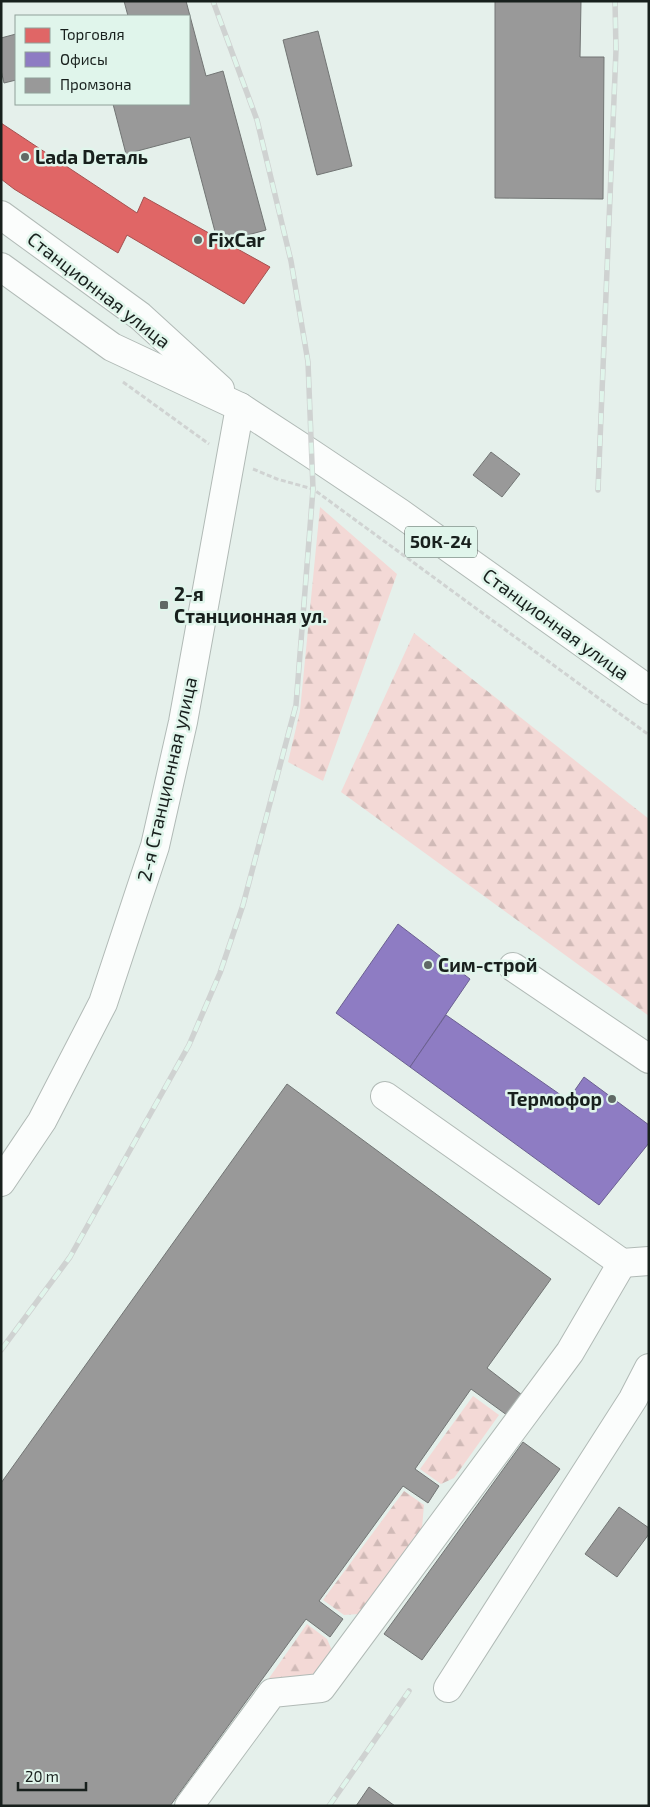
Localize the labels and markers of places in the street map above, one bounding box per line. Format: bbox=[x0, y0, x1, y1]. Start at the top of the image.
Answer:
place label: Lada Dеталь bbox=[35, 145, 148, 168]
marker: Lada Dеталь bbox=[19, 151, 31, 163]
place label: FixCar bbox=[208, 228, 265, 251]
marker: FixCar bbox=[192, 234, 204, 246]
place label: 2-я Станционная ул. bbox=[174, 582, 327, 627]
marker: 2-я Станционная ул. bbox=[158, 599, 170, 611]
place label: Сим-строй bbox=[438, 953, 537, 976]
marker: Сим-строй bbox=[422, 959, 434, 971]
place label: Термофор bbox=[507, 1087, 602, 1110]
marker: Термофор bbox=[606, 1093, 618, 1105]

